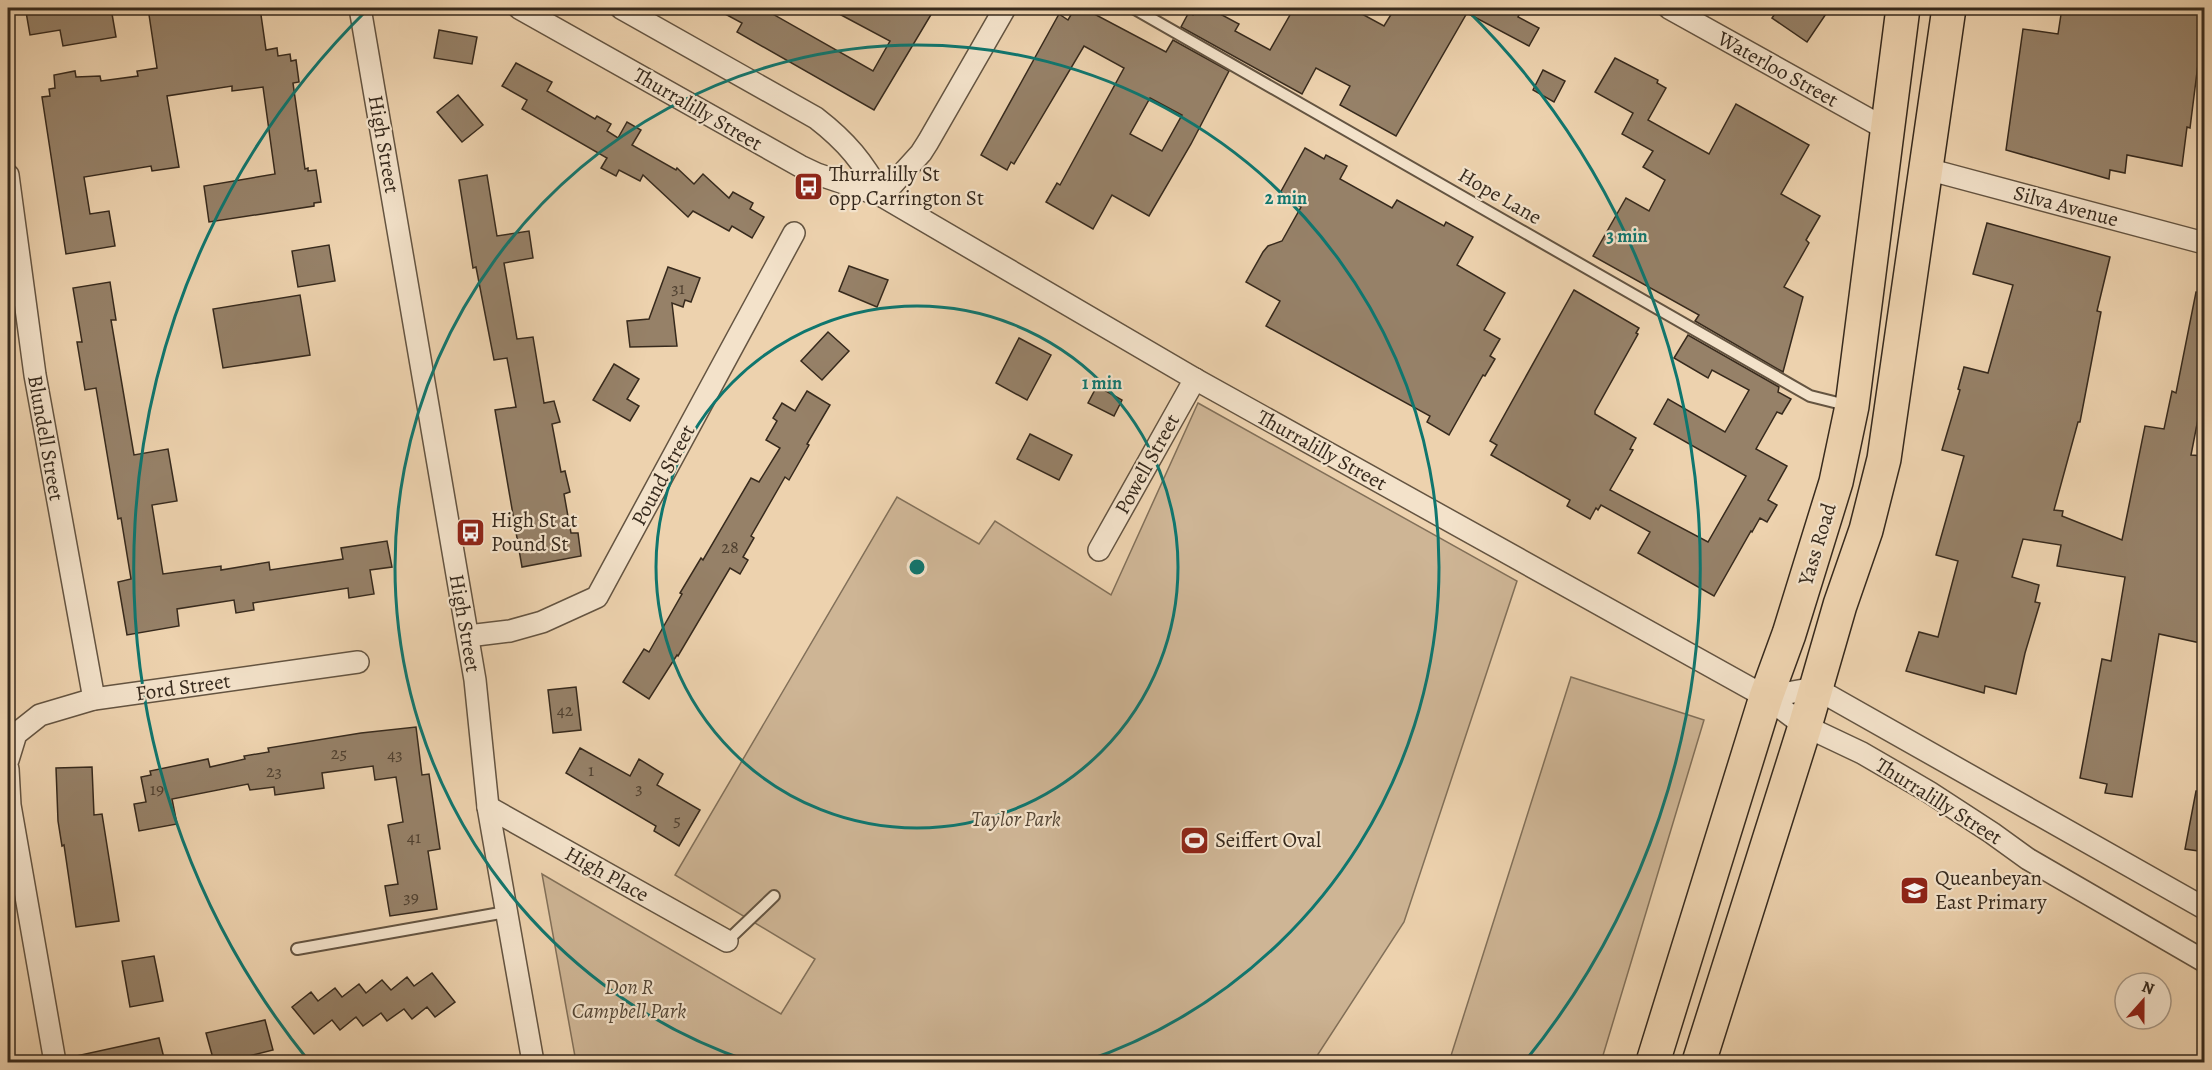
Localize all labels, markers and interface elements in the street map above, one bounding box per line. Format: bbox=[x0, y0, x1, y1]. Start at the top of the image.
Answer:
street label: Waterloo Street bbox=[1712, 24, 1843, 114]
street label: Thurralilly Street bbox=[629, 61, 768, 157]
street label: High Street bbox=[362, 93, 406, 195]
place label: Thurralilly St opp Carrington St bbox=[829, 160, 984, 212]
street label: Hope Lane bbox=[1453, 161, 1547, 231]
bus stop icon: Thurralilly St opp Carrington St bbox=[792, 170, 824, 202]
street label: Silva Avenue bbox=[2010, 179, 2122, 233]
text: 2 min bbox=[1265, 186, 1307, 210]
text: 3 min bbox=[1606, 224, 1648, 248]
house number: 31 bbox=[671, 276, 685, 300]
text: 1 min bbox=[1082, 371, 1122, 395]
street label: Blundell Street bbox=[21, 373, 71, 503]
street label: Thurralilly Street bbox=[1252, 403, 1392, 497]
street label: Powell Street bbox=[1108, 409, 1186, 519]
street label: Pound Street bbox=[625, 419, 701, 531]
street label: Yass Road bbox=[1791, 499, 1843, 589]
place label: High St at Pound St bbox=[491, 506, 577, 558]
bus stop icon: High St at Pound St bbox=[454, 516, 486, 548]
house number: 28 bbox=[721, 535, 739, 559]
centre of rings bbox=[907, 557, 927, 577]
street label: High Street bbox=[443, 572, 487, 674]
street label: Ford Street bbox=[134, 667, 232, 707]
house number: 42 bbox=[557, 698, 574, 722]
house number: 25 bbox=[331, 741, 347, 765]
house number: 43 bbox=[387, 742, 403, 766]
street label: Thurralilly Street bbox=[1870, 751, 2008, 851]
house number: 1 bbox=[588, 758, 594, 782]
house number: 23 bbox=[266, 759, 282, 783]
house number: 3 bbox=[635, 776, 643, 800]
house number: 19 bbox=[150, 777, 164, 801]
park label: Taylor Park bbox=[971, 805, 1061, 833]
house number: 5 bbox=[673, 808, 681, 832]
sports icon: Seiffert Oval bbox=[1178, 824, 1210, 856]
house number: 41 bbox=[407, 825, 421, 849]
place label: Seiffert Oval bbox=[1215, 826, 1321, 854]
street label: High Place bbox=[560, 839, 654, 909]
place label: Queanbeyan East Primary bbox=[1935, 864, 2047, 916]
school or university icon: Queanbeyan East Primary bbox=[1898, 874, 1930, 906]
house number: 39 bbox=[403, 885, 419, 909]
north arrow bbox=[2113, 971, 2173, 1031]
park label: Don R Campbell Park bbox=[572, 973, 686, 1025]
text: N bbox=[2139, 976, 2158, 1000]

